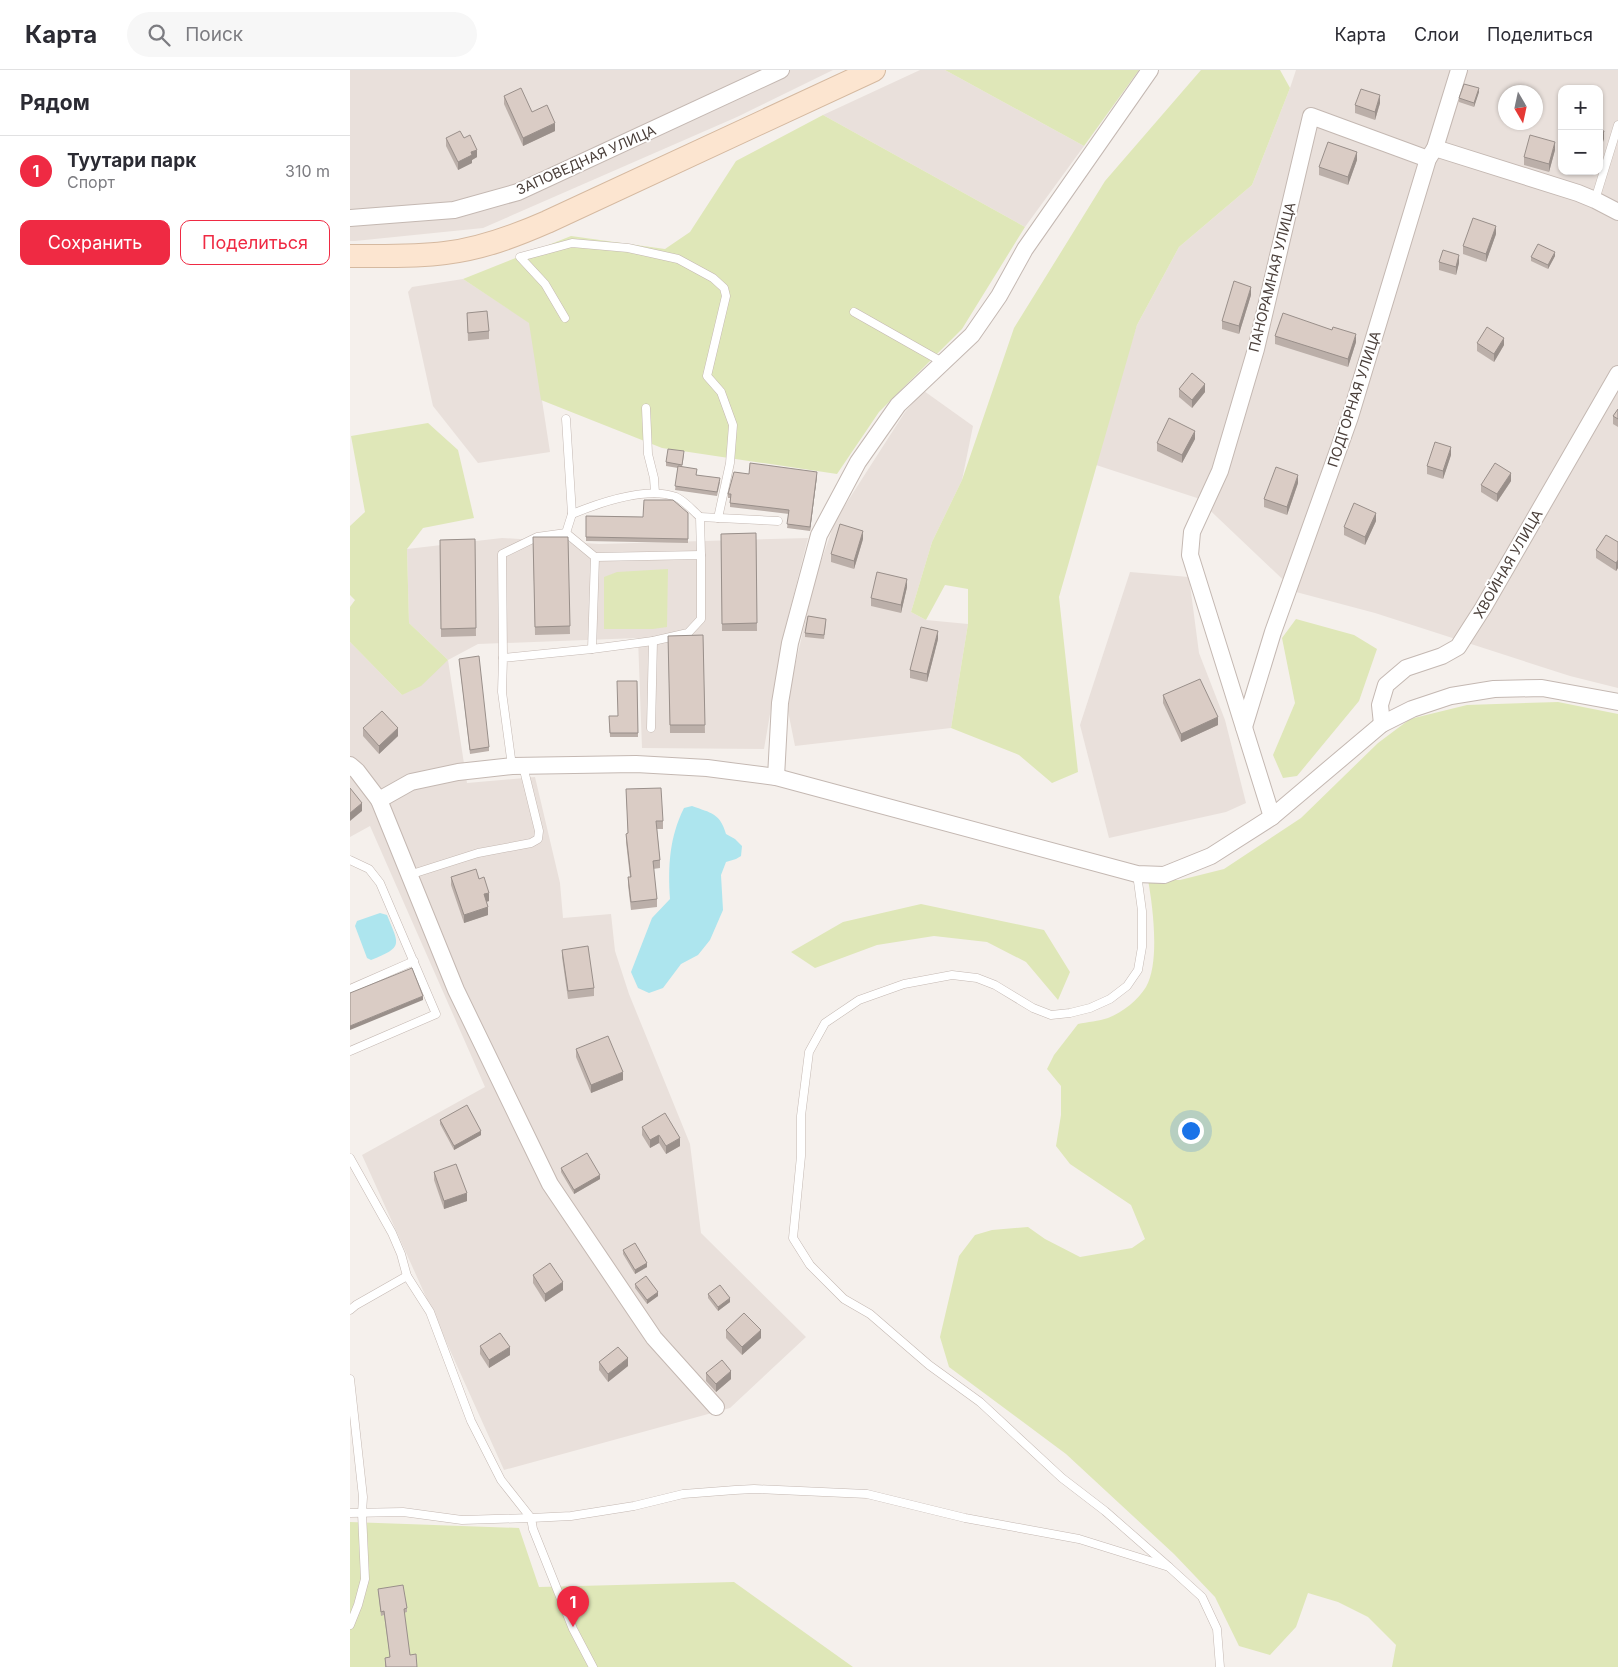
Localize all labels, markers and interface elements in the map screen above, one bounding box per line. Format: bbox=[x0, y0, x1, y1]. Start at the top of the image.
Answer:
search box bbox=[127, 12, 477, 57]
text: Карта bbox=[25, 20, 97, 49]
icon: search bbox=[145, 21, 173, 49]
text: Поиск bbox=[185, 23, 243, 46]
text: Карта bbox=[1334, 24, 1386, 45]
text: Слои bbox=[1414, 24, 1459, 45]
text: Поделиться bbox=[1487, 24, 1593, 45]
north arrow bbox=[1498, 85, 1543, 130]
map controls bbox=[1558, 85, 1603, 175]
button: + bbox=[1558, 85, 1603, 130]
text: Рядом bbox=[20, 90, 90, 115]
street label: ЗАПОВЕДНАЯ УЛИЦА bbox=[513, 121, 659, 198]
button: − bbox=[1558, 130, 1603, 175]
text: Туутари парк bbox=[67, 149, 196, 172]
text: 1 bbox=[33, 161, 39, 181]
text: 310 m bbox=[285, 161, 330, 181]
text: Спорт bbox=[67, 172, 115, 192]
street label: ПАНОРАМНАЯ УЛИЦА bbox=[1245, 200, 1298, 354]
button: Сохранить bbox=[20, 220, 170, 265]
button: Поделиться bbox=[180, 220, 330, 265]
street label: ПОДГОРНАЯ УЛИЦА bbox=[1323, 328, 1384, 469]
street label: ХВОЙНАЯ УЛИЦА bbox=[1469, 506, 1546, 621]
your location bbox=[1178, 1118, 1204, 1144]
pin: 1 bbox=[557, 1586, 589, 1627]

